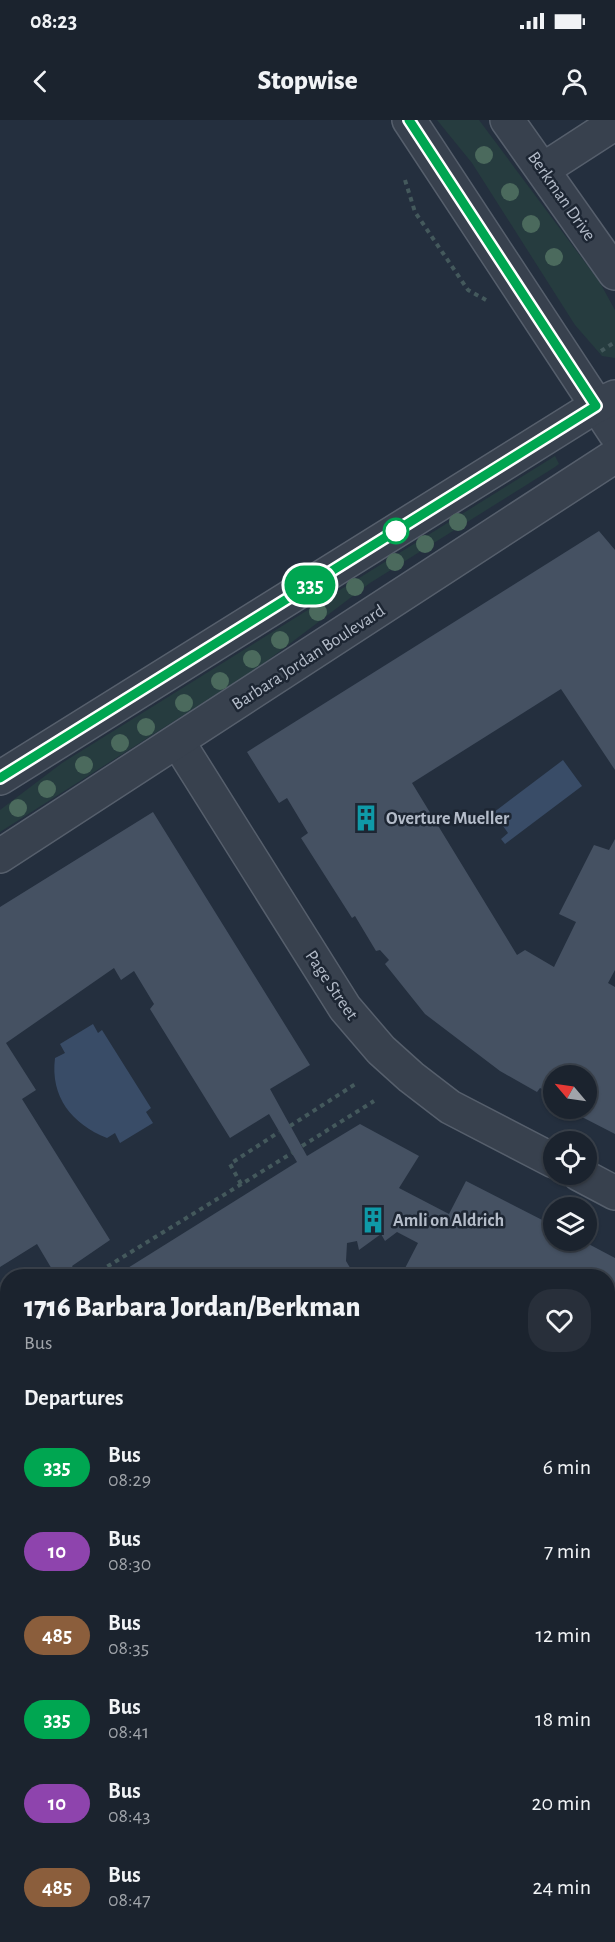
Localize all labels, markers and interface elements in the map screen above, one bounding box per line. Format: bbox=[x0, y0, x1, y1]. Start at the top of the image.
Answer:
text: 08:23 bbox=[30, 10, 77, 32]
icon: back bbox=[24, 65, 57, 98]
icon: person bbox=[558, 65, 591, 98]
text: Stopwise bbox=[257, 67, 358, 94]
street label: Berkman Drive bbox=[524, 149, 598, 244]
unlabelled marker bbox=[383, 518, 409, 544]
line badge: 335 bbox=[276, 566, 344, 604]
text: 335 bbox=[296, 575, 324, 596]
street label: Barbara Jordan Boulevard bbox=[229, 602, 388, 714]
building icon: Overture Mueller bbox=[351, 803, 381, 833]
place label: Overture Mueller bbox=[386, 810, 510, 828]
street label: Page Street bbox=[301, 948, 361, 1024]
north arrow bbox=[543, 1065, 597, 1119]
map controls bbox=[543, 1065, 597, 1251]
button: locate bbox=[543, 1131, 597, 1185]
button: layers bbox=[543, 1197, 597, 1251]
building icon: Amli on Aldrich bbox=[358, 1205, 388, 1235]
place label: Amli on Aldrich bbox=[393, 1212, 504, 1230]
button: heart bbox=[528, 1289, 591, 1352]
text: 1716 Barbara Jordan/Berkman bbox=[24, 1294, 361, 1322]
text: Bus bbox=[24, 1333, 52, 1353]
text: Departures bbox=[24, 1387, 124, 1409]
text: Bus bbox=[108, 1444, 141, 1466]
text: 6 min bbox=[543, 1456, 591, 1478]
text: 335 bbox=[43, 1457, 71, 1478]
text: 08:29 bbox=[108, 1470, 151, 1490]
text: Bus bbox=[108, 1528, 141, 1550]
text: 7 min bbox=[544, 1540, 591, 1562]
text: 10 bbox=[48, 1541, 66, 1562]
text: 08:30 bbox=[108, 1554, 151, 1574]
text: Bus bbox=[108, 1612, 141, 1634]
text: 12 min bbox=[536, 1624, 591, 1646]
text: 485 bbox=[42, 1625, 72, 1646]
text: 08:35 bbox=[108, 1638, 149, 1658]
text: Bus bbox=[108, 1696, 141, 1718]
text: 18 min bbox=[535, 1708, 591, 1730]
text: 335 bbox=[43, 1709, 71, 1730]
text: 08:41 bbox=[108, 1722, 149, 1742]
text: Bus bbox=[108, 1780, 141, 1802]
text: 20 min bbox=[531, 1792, 591, 1814]
text: 10 bbox=[48, 1793, 66, 1814]
text: 08:43 bbox=[108, 1806, 150, 1826]
text: Bus bbox=[108, 1864, 141, 1886]
text: 24 min bbox=[533, 1876, 591, 1898]
text: 485 bbox=[42, 1877, 72, 1898]
text: 08:47 bbox=[108, 1890, 151, 1910]

